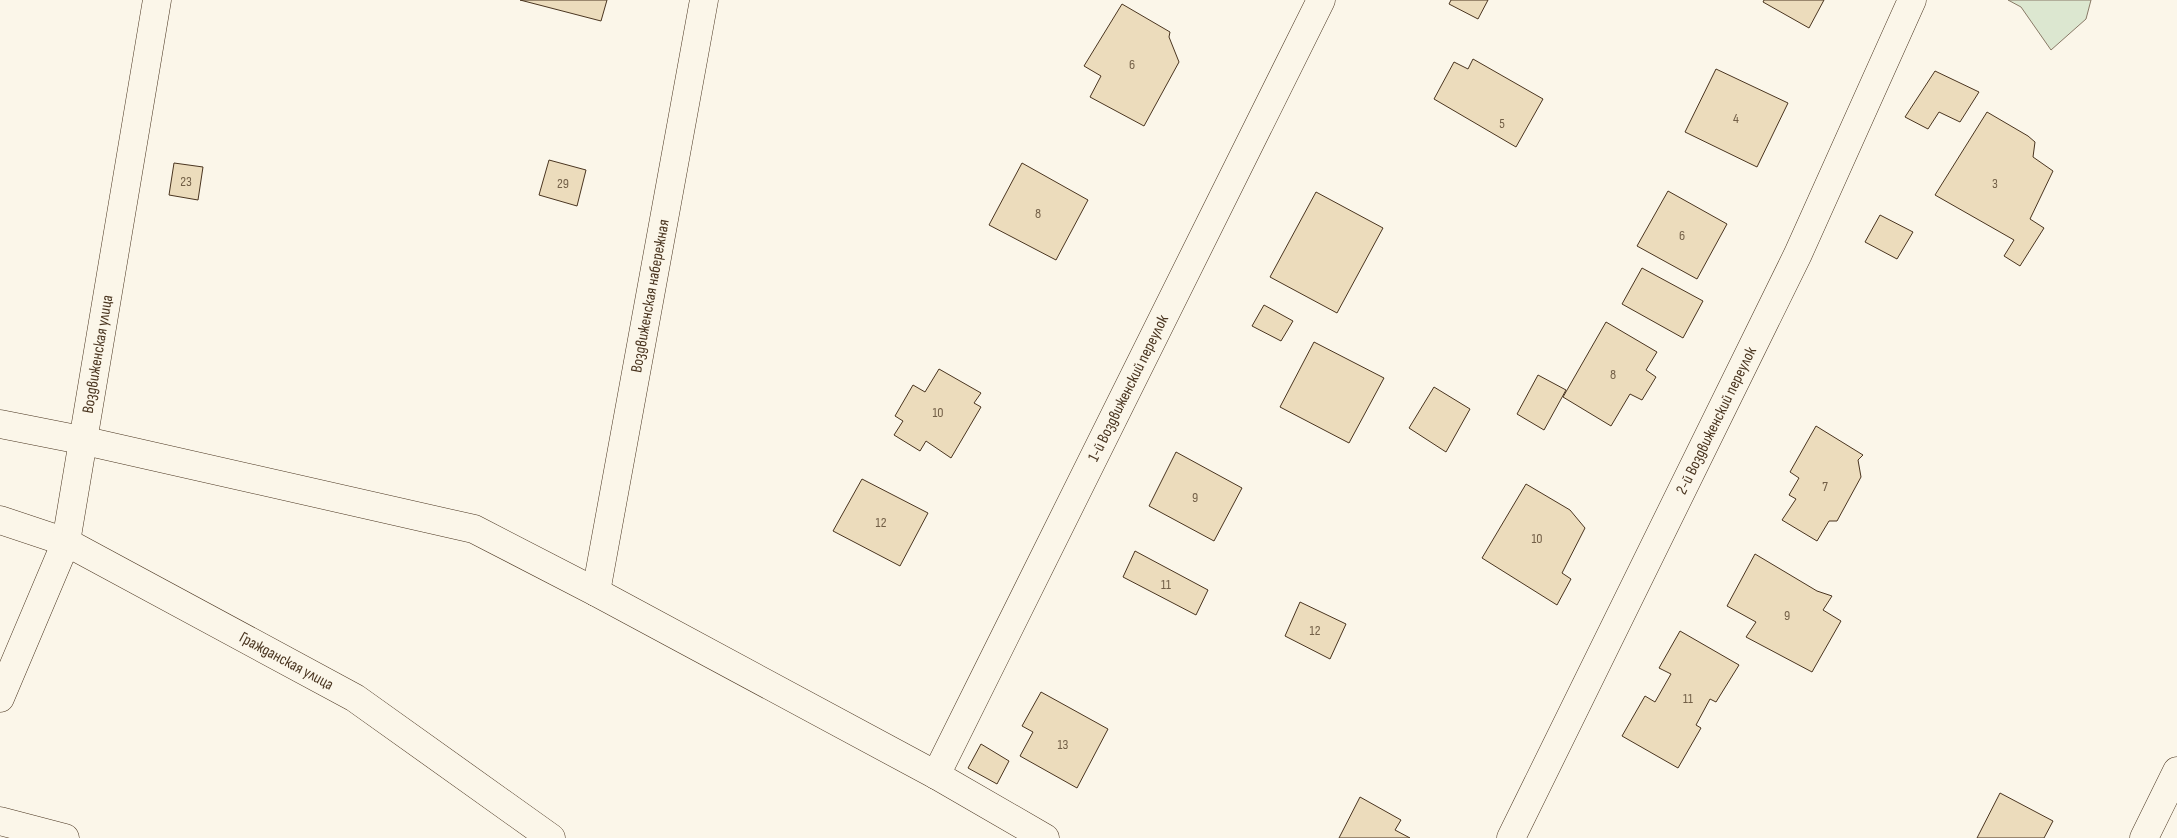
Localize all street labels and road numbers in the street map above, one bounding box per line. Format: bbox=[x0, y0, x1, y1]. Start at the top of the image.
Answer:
street label: Воздвиженская набережная bbox=[627, 218, 673, 374]
street label: Воздвиженская улица bbox=[78, 293, 117, 415]
street label: 1-й Воздвиженский переулок bbox=[1084, 311, 1173, 464]
street label: 2-й Воздвиженский переулок bbox=[1672, 343, 1761, 498]
street label: Гражданская улица bbox=[236, 628, 337, 694]

